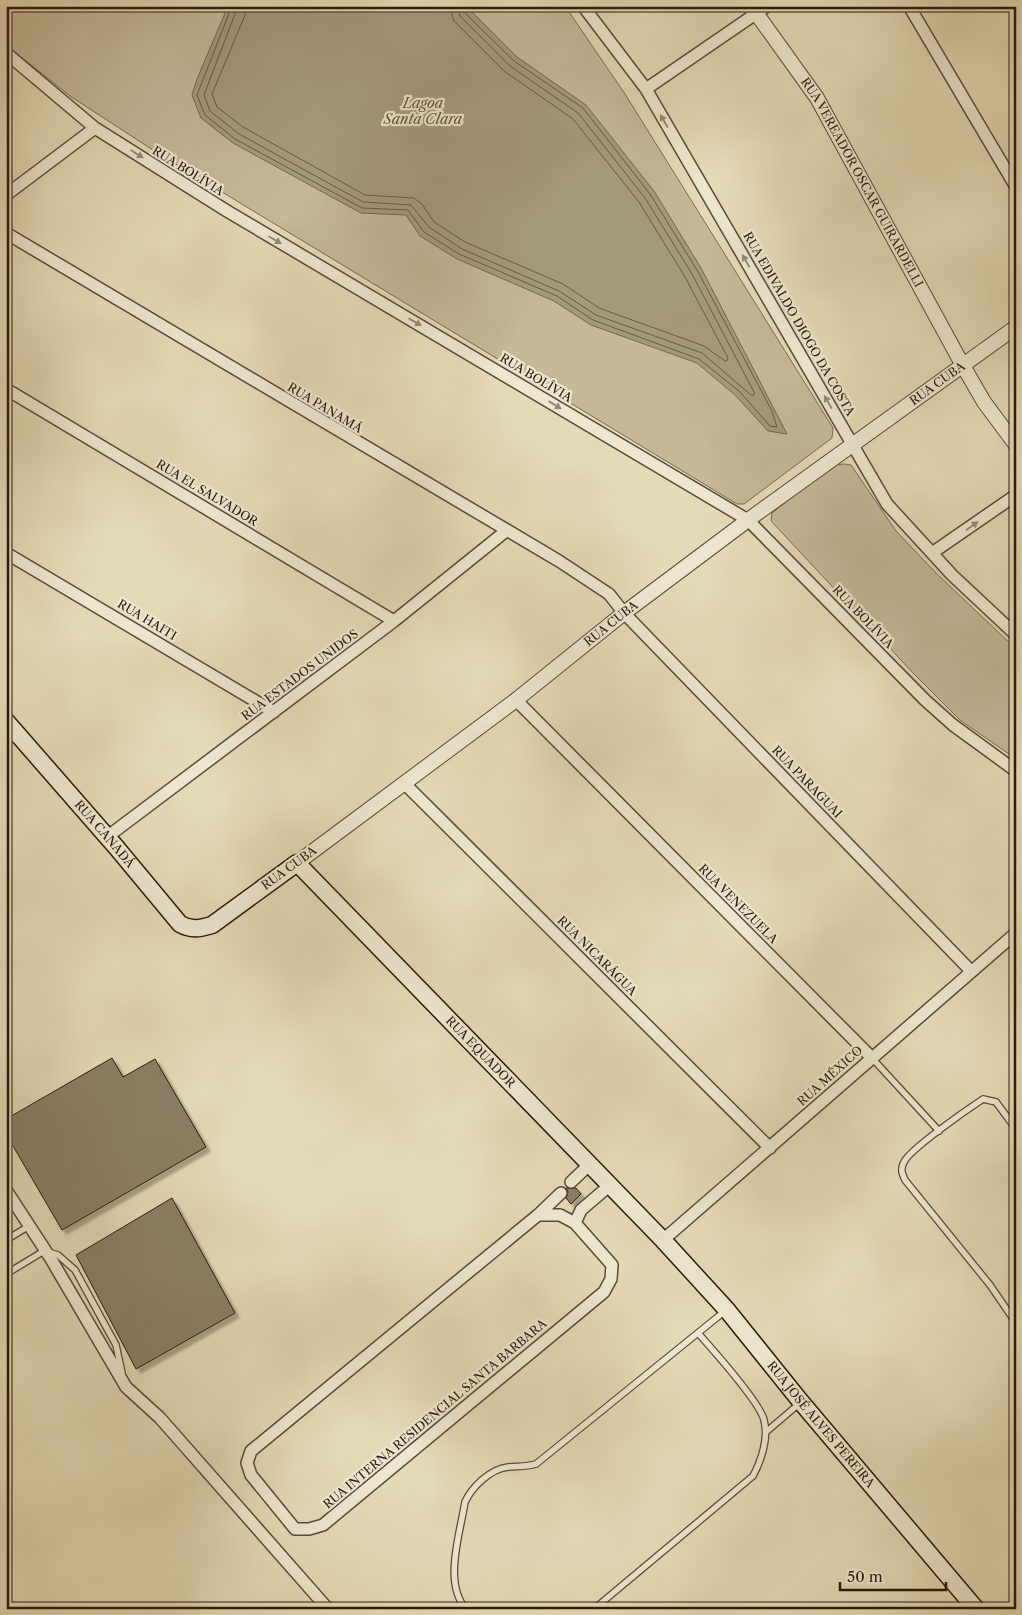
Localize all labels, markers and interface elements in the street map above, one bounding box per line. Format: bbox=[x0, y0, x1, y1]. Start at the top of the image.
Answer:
street label: RUA VEREADOR OSCAR GUIRARDELLI bbox=[798, 75, 927, 290]
water label: Lagoa Santa Clara bbox=[383, 94, 463, 128]
one-way arrow bbox=[660, 114, 669, 127]
street label: RUA BOLÍVIA bbox=[150, 142, 228, 199]
one-way arrow bbox=[130, 149, 143, 159]
street label: RUA EDIVALDO DIOGO DA COSTA bbox=[740, 229, 859, 419]
one-way arrow bbox=[268, 235, 281, 244]
one-way arrow bbox=[742, 255, 751, 268]
one-way arrow bbox=[408, 317, 421, 326]
street label: RUA BOLÍVIA bbox=[497, 349, 577, 406]
street label: RUA CUBA bbox=[906, 358, 969, 408]
street label: RUA PANAMÁ bbox=[285, 378, 367, 436]
one-way arrow bbox=[824, 395, 833, 408]
one-way arrow bbox=[548, 400, 561, 409]
street label: RUA EL SALVADOR bbox=[154, 456, 262, 529]
one-way arrow bbox=[965, 521, 978, 531]
street label: RUA BOLÍVIA bbox=[830, 581, 899, 652]
street label: RUA HAITI bbox=[115, 596, 180, 643]
street label: RUA CUBA bbox=[581, 597, 642, 649]
street label: RUA ESTADOS UNIDOS bbox=[238, 626, 361, 723]
street label: RUA PARAGUAI bbox=[769, 742, 846, 821]
street label: RUA CANADÁ bbox=[72, 797, 140, 871]
street label: RUA CUBA bbox=[258, 842, 320, 893]
street label: RUA VENEZUELA bbox=[696, 861, 782, 947]
street label: RUA NICARÁGUA bbox=[554, 912, 642, 999]
street label: RUA EQUADOR bbox=[443, 1013, 520, 1091]
street label: RUA MÉXICO bbox=[793, 1042, 865, 1109]
street label: RUA INTERNA RESIDENCIAL SANTA BARBARA bbox=[320, 1315, 550, 1512]
street label: RUA JOSÉ ALVES PEREIRA bbox=[764, 1358, 879, 1491]
scale bar bbox=[840, 1560, 946, 1592]
text: 50 m bbox=[847, 1567, 883, 1586]

